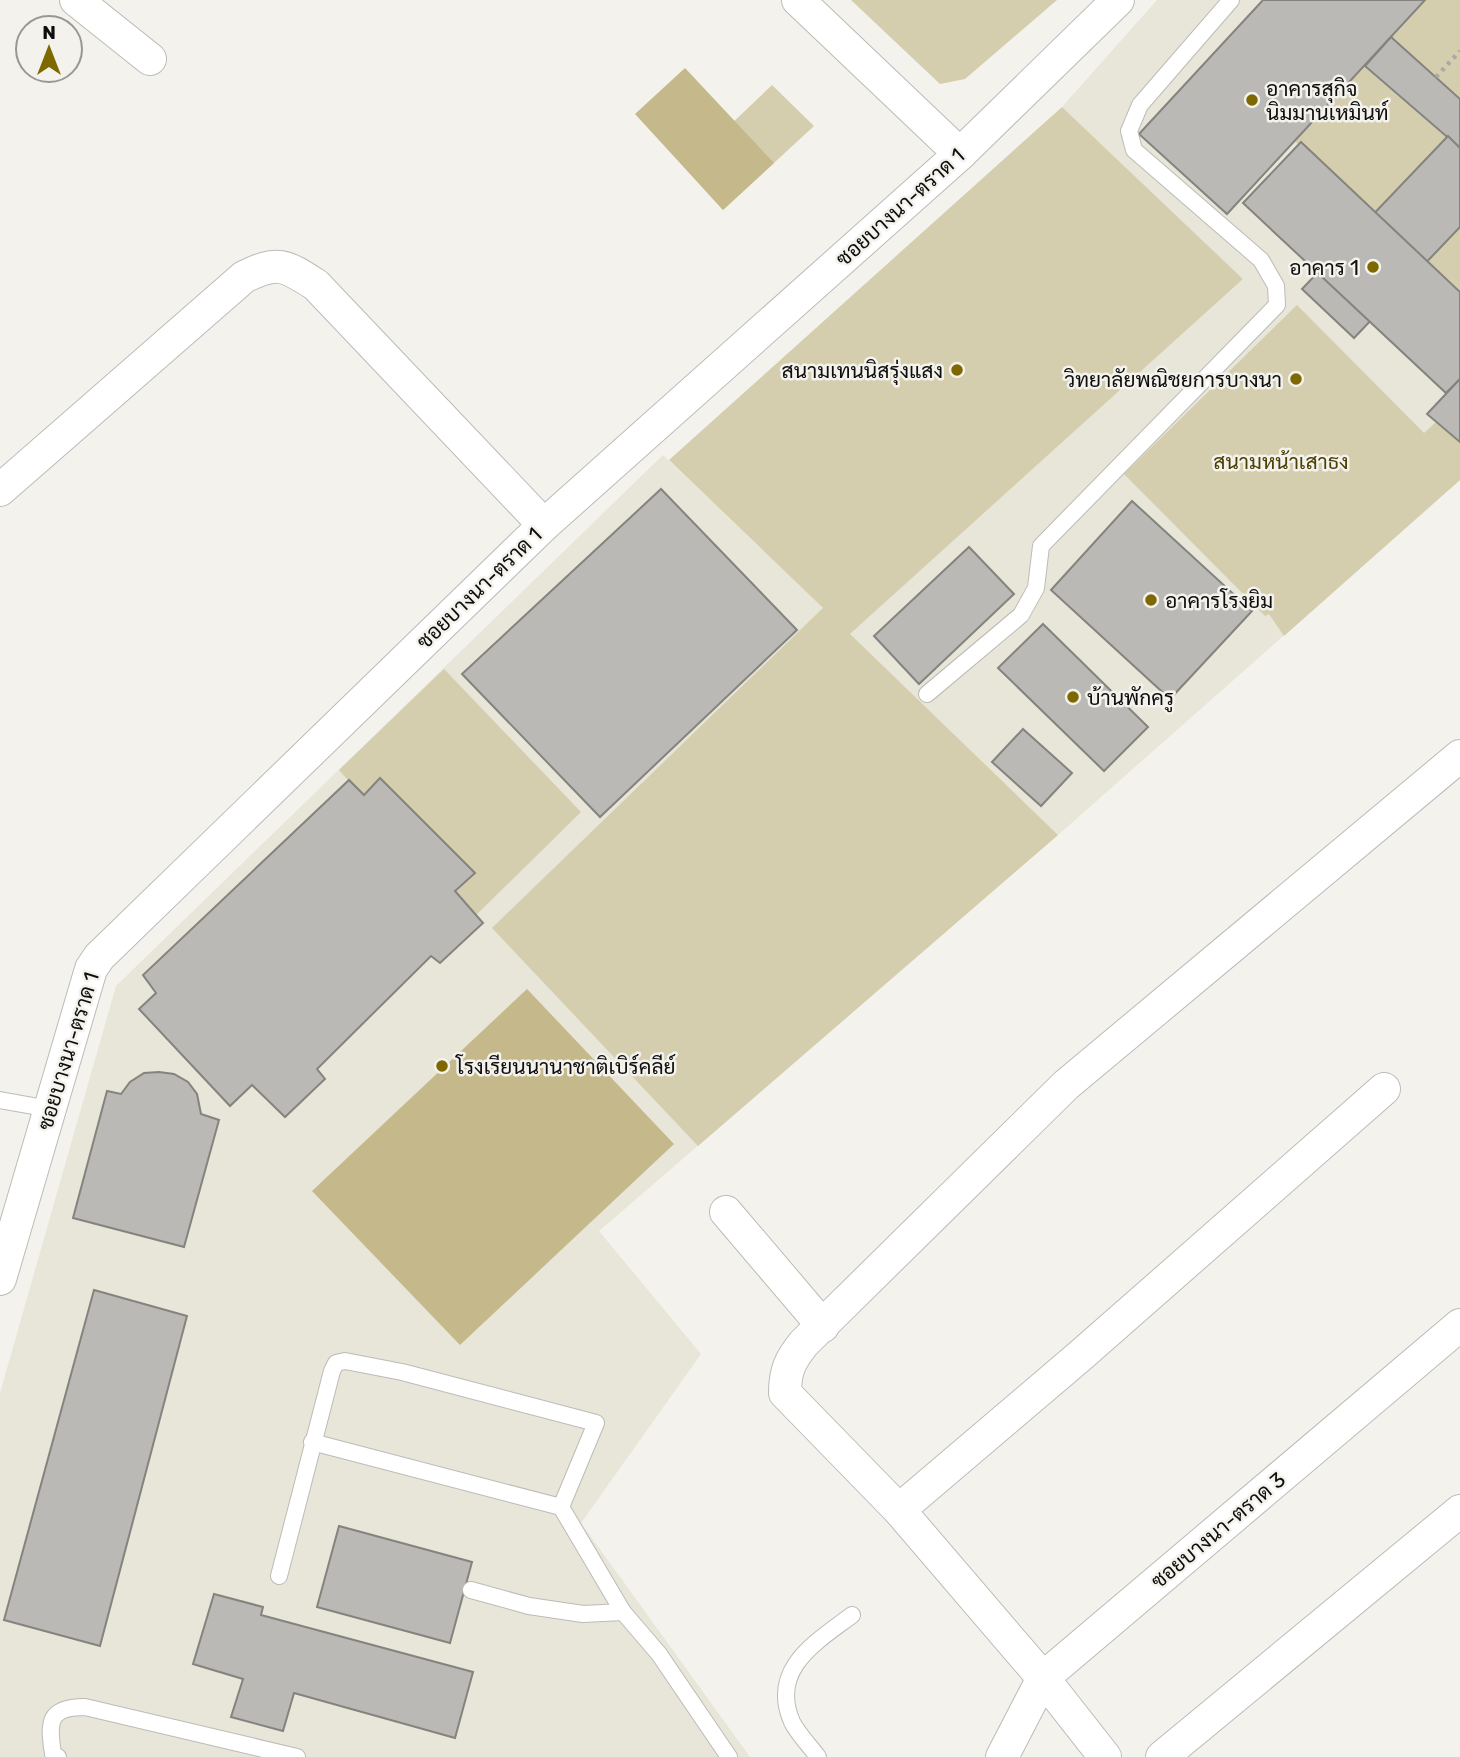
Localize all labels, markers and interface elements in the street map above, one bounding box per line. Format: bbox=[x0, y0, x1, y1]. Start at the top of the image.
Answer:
north arrow bbox=[14, 14, 84, 84]
text: N bbox=[42, 21, 56, 44]
place label: อาคารสุกิจ นิมมานเหมินท์ bbox=[1266, 76, 1389, 125]
marker: อาคารสุกิจ นิมมานเหมินท์ bbox=[1244, 92, 1260, 108]
street label: ซอยบางนา-ตราด 1 bbox=[831, 143, 969, 271]
place label: อาคาร 1 bbox=[1289, 255, 1359, 280]
marker: อาคาร 1 bbox=[1365, 259, 1381, 275]
place label: สนามเทนนิสรุ่งแสง bbox=[782, 358, 943, 385]
marker: สนามเทนนิสรุ่งแสง bbox=[949, 362, 965, 378]
place label: วิทยาลัยพณิชยการบางนา bbox=[1064, 367, 1282, 392]
marker: วิทยาลัยพณิชยการบางนา bbox=[1288, 371, 1304, 387]
park label: สนามหน้าเสาธง bbox=[1213, 449, 1349, 474]
street label: ซอยบางนา-ตราด 1 bbox=[411, 522, 547, 654]
place label: อาคารโรงยิม bbox=[1165, 588, 1273, 613]
marker: อาคารโรงยิม bbox=[1143, 592, 1159, 608]
place label: บ้านพักครู bbox=[1087, 685, 1174, 713]
marker: บ้านพักครู bbox=[1065, 689, 1081, 705]
street label: ซอยบางนา-ตราด 1 bbox=[32, 969, 104, 1133]
place label: โรงเรียนนานาชาติเบิร์คลีย์ bbox=[455, 1053, 676, 1079]
marker: โรงเรียนนานาชาติเบิร์คลีย์ bbox=[434, 1058, 450, 1074]
street label: ซอยบางนา-ตราด 3 bbox=[1146, 1467, 1290, 1593]

